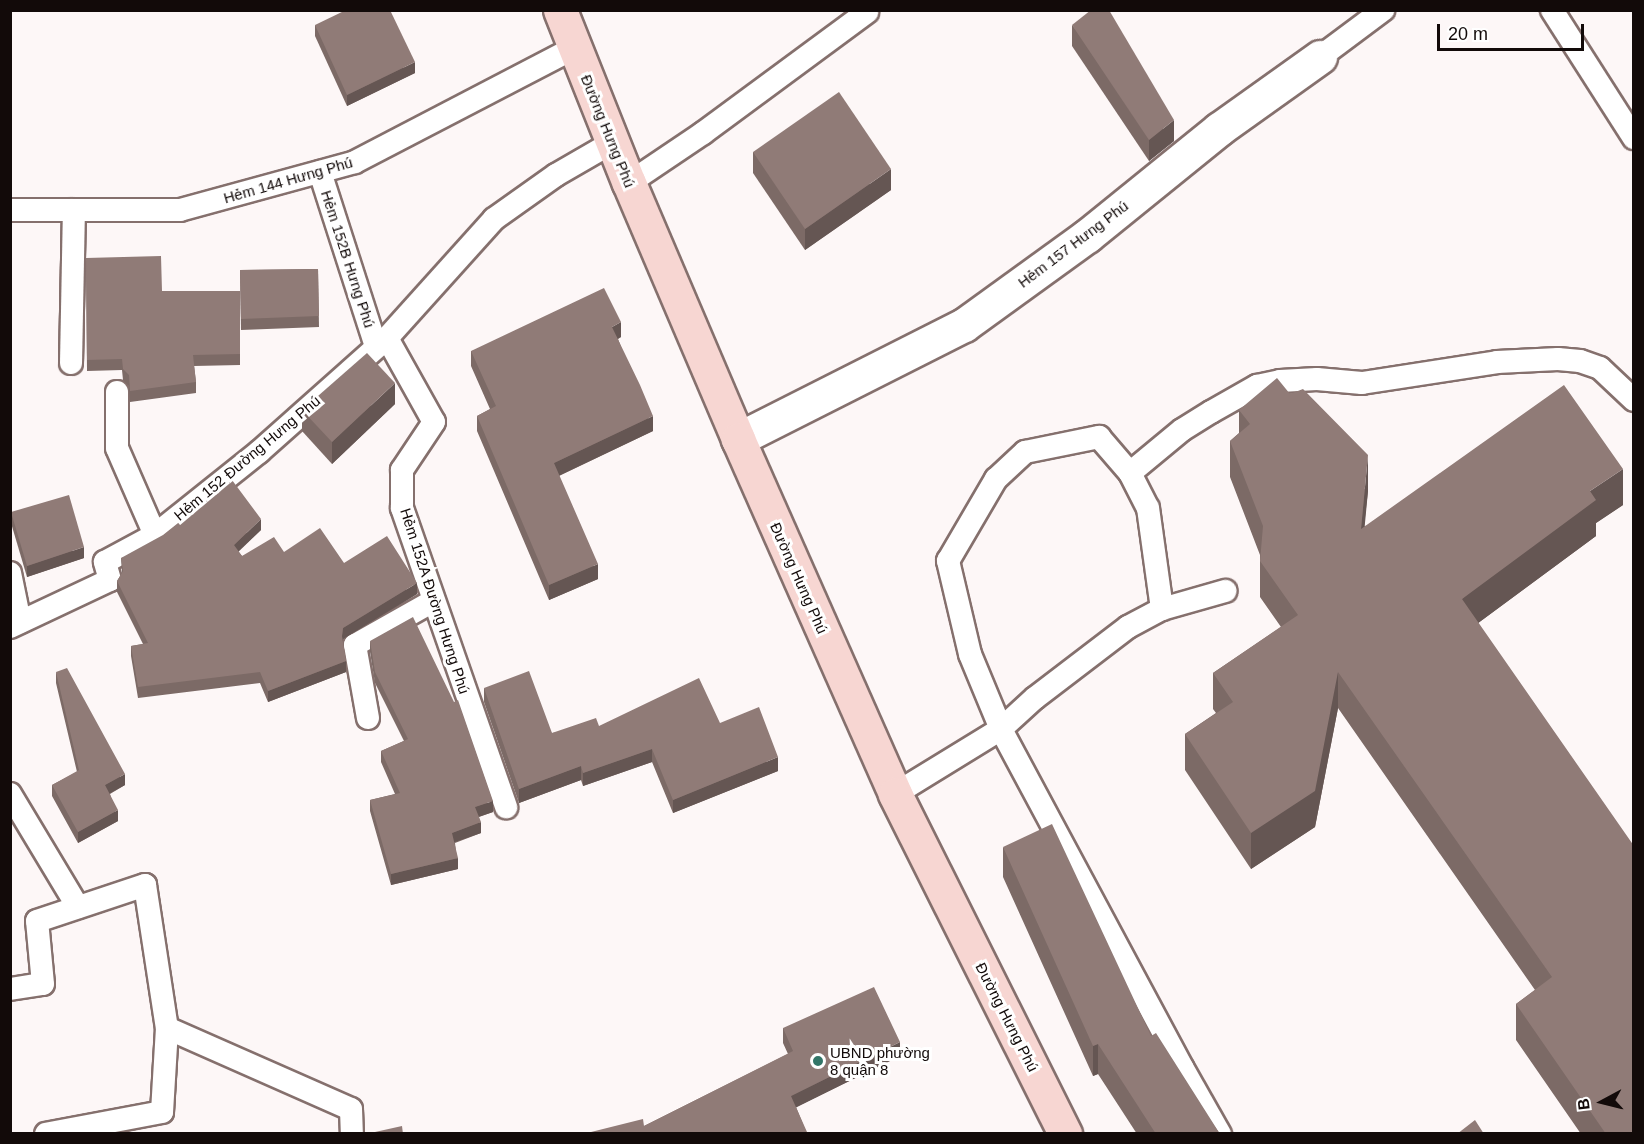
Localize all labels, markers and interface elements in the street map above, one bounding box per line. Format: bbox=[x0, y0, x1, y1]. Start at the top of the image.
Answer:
scale bar bbox=[1440, 12, 1587, 50]
text: 20 m bbox=[1448, 24, 1488, 44]
street label: Đường Hưng Phú bbox=[577, 72, 639, 190]
street label: Hẻm 144 Hưng Phú bbox=[221, 153, 355, 207]
street label: Hẻm 152B Hưng Phú bbox=[317, 188, 379, 330]
street label: Hẻm 157 Hưng Phú bbox=[1014, 197, 1132, 291]
street label: Hẻm 152 Đường Hưng Phú bbox=[170, 392, 324, 524]
street label: Hẻm 152A Đường Hưng Phú bbox=[396, 505, 474, 697]
street label: Đường Hưng Phú bbox=[766, 520, 832, 636]
street label: Đường Hưng Phú bbox=[972, 959, 1042, 1075]
place label: UBND phường 8 quận 8 bbox=[830, 1043, 930, 1078]
marker: UBND phường 8 quận 8 bbox=[811, 1054, 825, 1068]
north arrow bbox=[1572, 1072, 1632, 1132]
text: B bbox=[1574, 1097, 1593, 1111]

